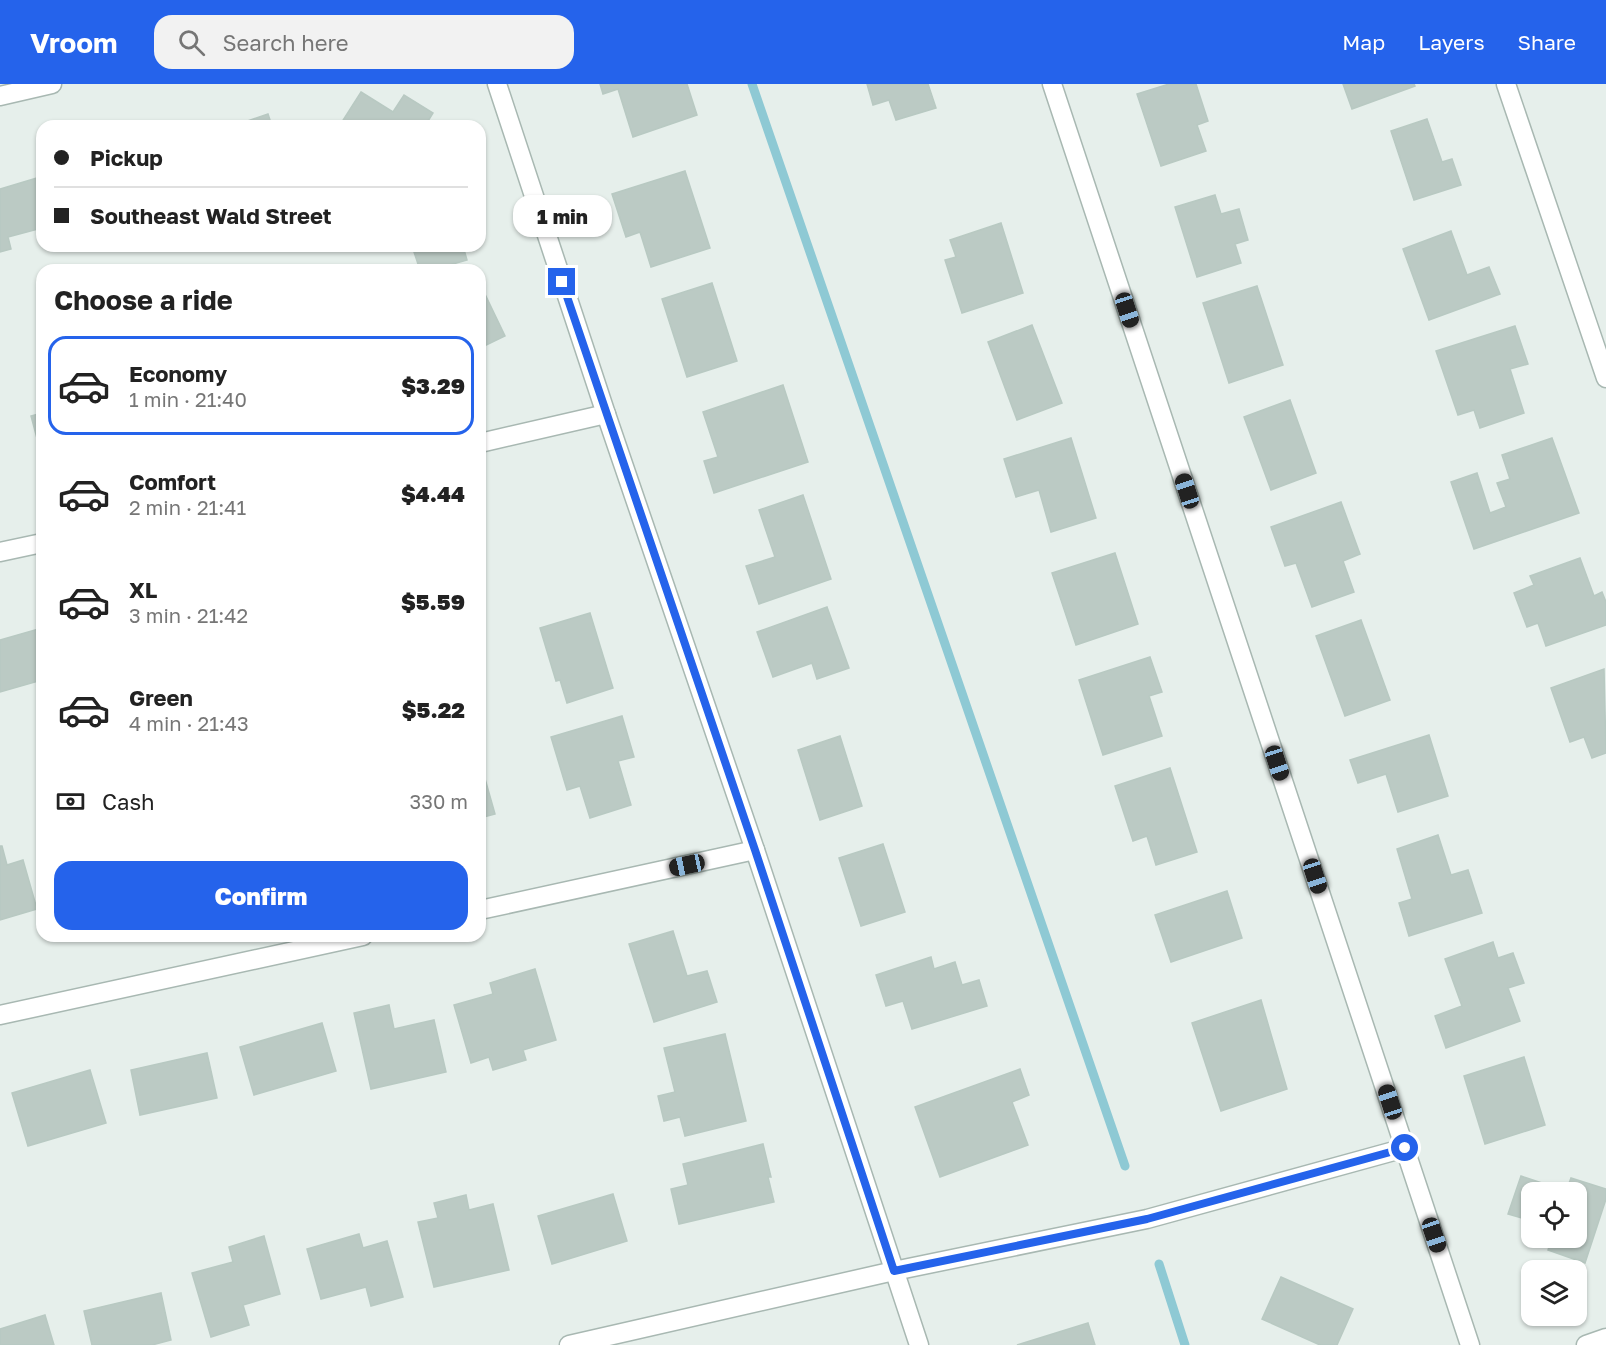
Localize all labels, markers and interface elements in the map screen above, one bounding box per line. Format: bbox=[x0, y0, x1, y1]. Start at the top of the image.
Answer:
search box bbox=[154, 15, 574, 69]
text: Vroom bbox=[30, 26, 118, 59]
icon: search bbox=[175, 26, 208, 59]
text: Search here bbox=[223, 29, 349, 56]
text: Map bbox=[1342, 29, 1385, 55]
text: Layers bbox=[1418, 29, 1485, 55]
text: Share bbox=[1518, 29, 1576, 55]
text: Pickup bbox=[90, 144, 163, 171]
callout: 1 min bbox=[512, 195, 612, 237]
text: Southeast Wald Street bbox=[90, 202, 332, 229]
text: 1 min bbox=[537, 204, 588, 228]
route end bbox=[548, 268, 575, 295]
text: Choose a ride bbox=[54, 284, 233, 316]
car bbox=[1113, 290, 1141, 330]
icon: car bbox=[57, 359, 111, 413]
text: Economy bbox=[129, 360, 227, 387]
text: $3.29 bbox=[401, 372, 465, 399]
text: 1 min · 21:40 bbox=[129, 387, 247, 411]
icon: car bbox=[57, 467, 111, 521]
text: Comfort bbox=[129, 468, 216, 495]
car bbox=[1173, 471, 1201, 511]
text: $4.44 bbox=[401, 480, 465, 507]
text: 2 min · 21:41 bbox=[129, 495, 246, 519]
icon: car bbox=[57, 575, 111, 629]
text: XL bbox=[129, 576, 157, 603]
text: $5.59 bbox=[401, 588, 465, 615]
text: 3 min · 21:42 bbox=[129, 603, 248, 627]
icon: car bbox=[57, 683, 111, 737]
text: Green bbox=[129, 684, 193, 711]
text: $5.22 bbox=[402, 696, 465, 723]
text: 4 min · 21:43 bbox=[129, 711, 249, 735]
car bbox=[1263, 743, 1291, 783]
icon: cash bbox=[54, 785, 87, 818]
text: Cash bbox=[102, 788, 155, 815]
text: 330 m bbox=[410, 789, 468, 813]
car bbox=[668, 852, 706, 878]
car bbox=[1301, 856, 1329, 896]
button: Confirm bbox=[54, 861, 468, 930]
car bbox=[1376, 1082, 1404, 1122]
route start bbox=[1391, 1134, 1418, 1161]
map controls bbox=[1521, 1182, 1587, 1326]
button: locate bbox=[1521, 1182, 1587, 1248]
car bbox=[1420, 1215, 1448, 1255]
button: layers bbox=[1521, 1260, 1587, 1326]

